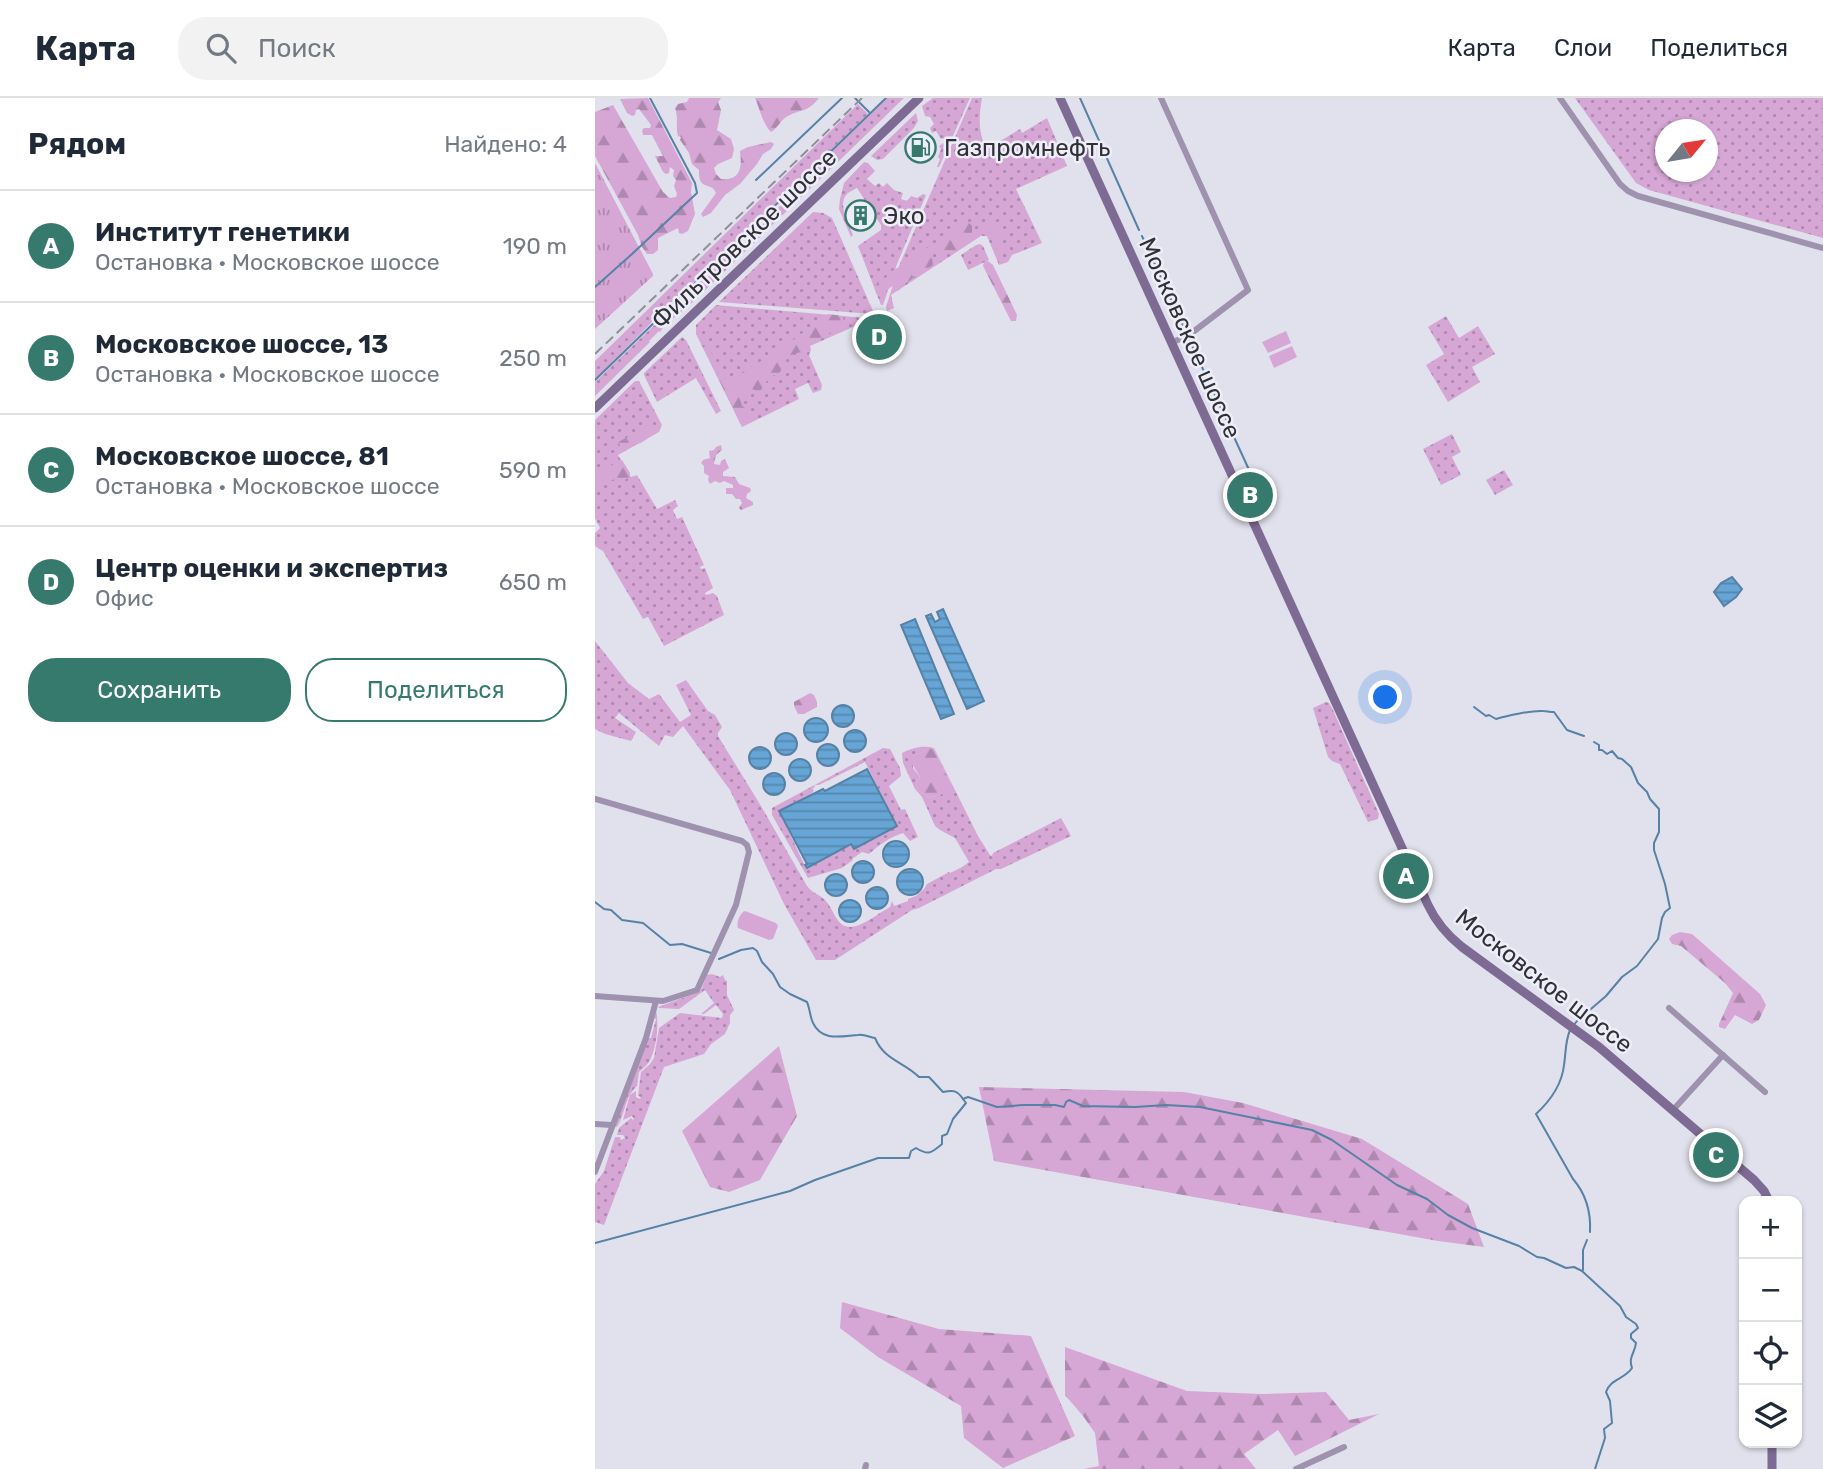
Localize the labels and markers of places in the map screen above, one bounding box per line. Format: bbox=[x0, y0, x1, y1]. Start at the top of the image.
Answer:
fuel station icon: Газпромнефть bbox=[904, 131, 938, 165]
place label: Газпромнефть bbox=[944, 134, 1110, 162]
building icon: Эко bbox=[843, 199, 877, 233]
place label: Эко bbox=[883, 202, 924, 230]
pin: D bbox=[856, 311, 902, 363]
pin: B bbox=[1227, 469, 1273, 521]
pin: A bbox=[1383, 850, 1429, 902]
pin: C bbox=[1693, 1129, 1739, 1181]

